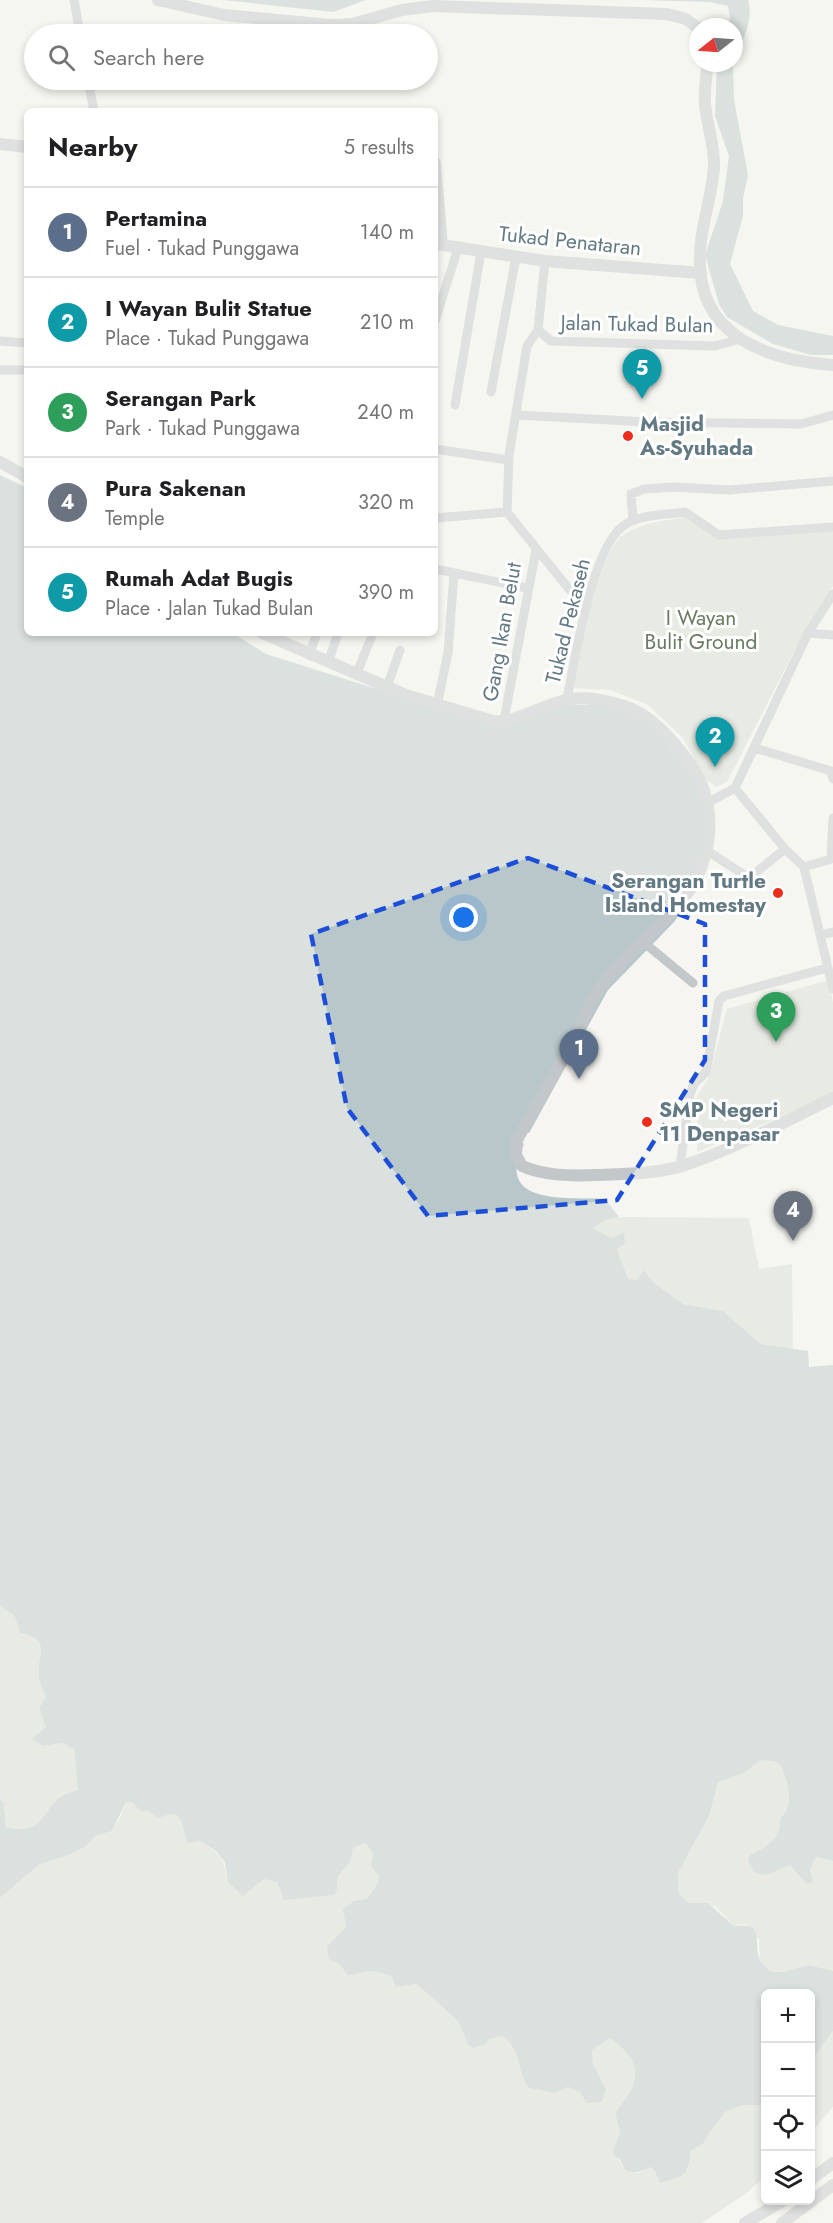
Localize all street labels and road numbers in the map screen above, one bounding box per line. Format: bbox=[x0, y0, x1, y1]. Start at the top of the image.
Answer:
street label: Tukad Penataran bbox=[497, 219, 643, 263]
street label: Jalan Tukad Bulan bbox=[557, 308, 714, 340]
street label: Tukad Pekaseh bbox=[538, 555, 598, 687]
street label: Gang Ikan Belut bbox=[475, 560, 529, 704]

